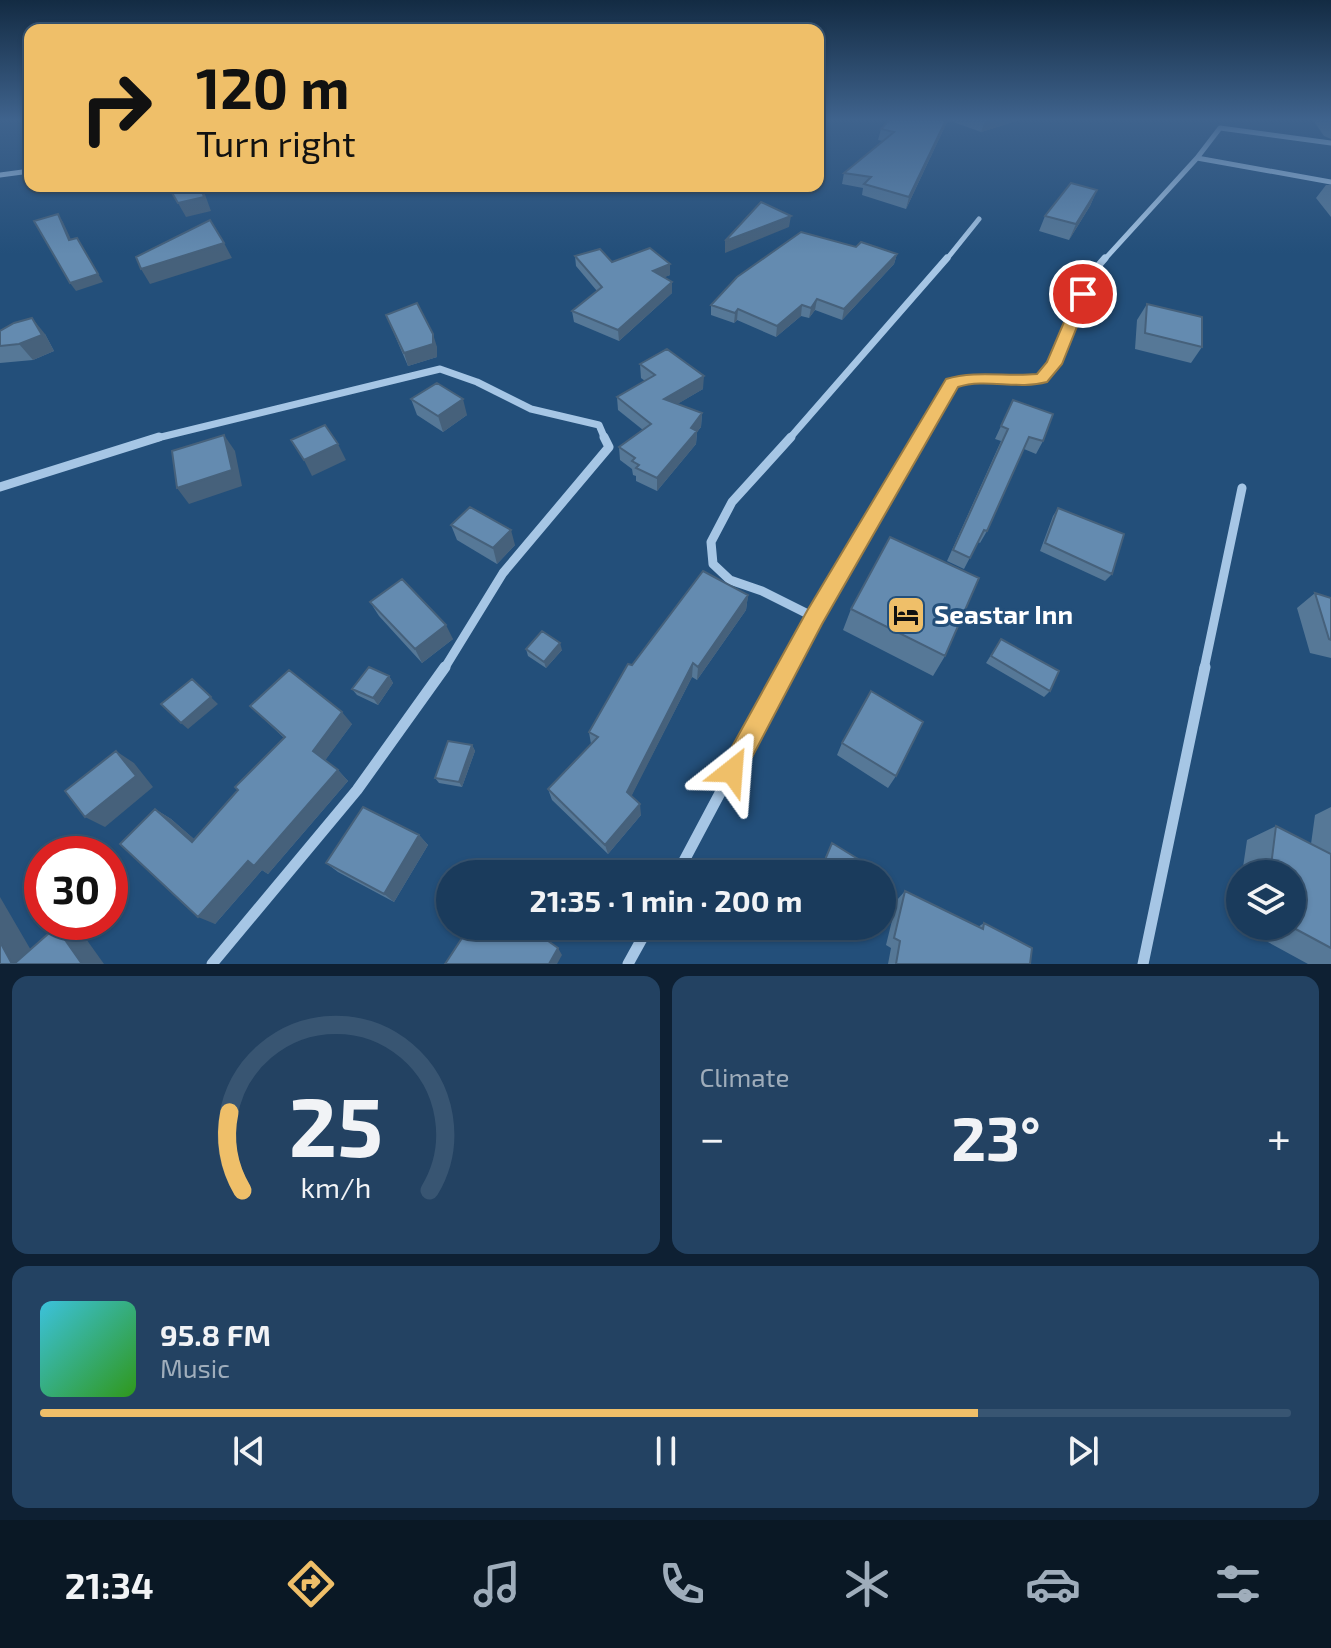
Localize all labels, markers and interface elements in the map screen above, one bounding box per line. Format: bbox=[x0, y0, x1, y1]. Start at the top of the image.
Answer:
text: 120 m bbox=[196, 53, 350, 120]
icon: right bbox=[64, 56, 168, 160]
text: Turn right bbox=[196, 121, 356, 164]
pin bbox=[1049, 260, 1117, 328]
icon: arrive bbox=[1061, 272, 1105, 316]
hotel icon: Seastar Inn bbox=[885, 594, 927, 636]
place label: Seastar Inn bbox=[934, 598, 1073, 629]
position arrow bbox=[690, 729, 774, 813]
speed limit sign: 30 bbox=[24, 836, 128, 940]
map controls bbox=[1226, 860, 1306, 940]
button: layers bbox=[1226, 860, 1306, 940]
text: 21:35 · 1 min · 200 m bbox=[529, 882, 803, 918]
text: Climate bbox=[700, 1061, 789, 1092]
text: 25 bbox=[289, 1074, 383, 1174]
text: 23° bbox=[951, 1101, 1041, 1173]
text: − bbox=[700, 1110, 725, 1163]
text: + bbox=[1267, 1110, 1291, 1163]
text: km/h bbox=[300, 1169, 371, 1204]
text: 95.8 FM bbox=[160, 1316, 271, 1352]
text: Music bbox=[160, 1352, 230, 1383]
icon: previous bbox=[227, 1429, 271, 1473]
icon: pause bbox=[644, 1429, 688, 1473]
icon: next bbox=[1061, 1429, 1105, 1473]
icon: directions bbox=[283, 1556, 339, 1612]
icon: music bbox=[469, 1556, 525, 1612]
icon: phone bbox=[654, 1556, 710, 1612]
icon: climate bbox=[839, 1556, 895, 1612]
icon: car bbox=[1025, 1556, 1081, 1612]
icon: filters bbox=[1210, 1556, 1266, 1612]
text: 21:34 bbox=[65, 1563, 154, 1606]

